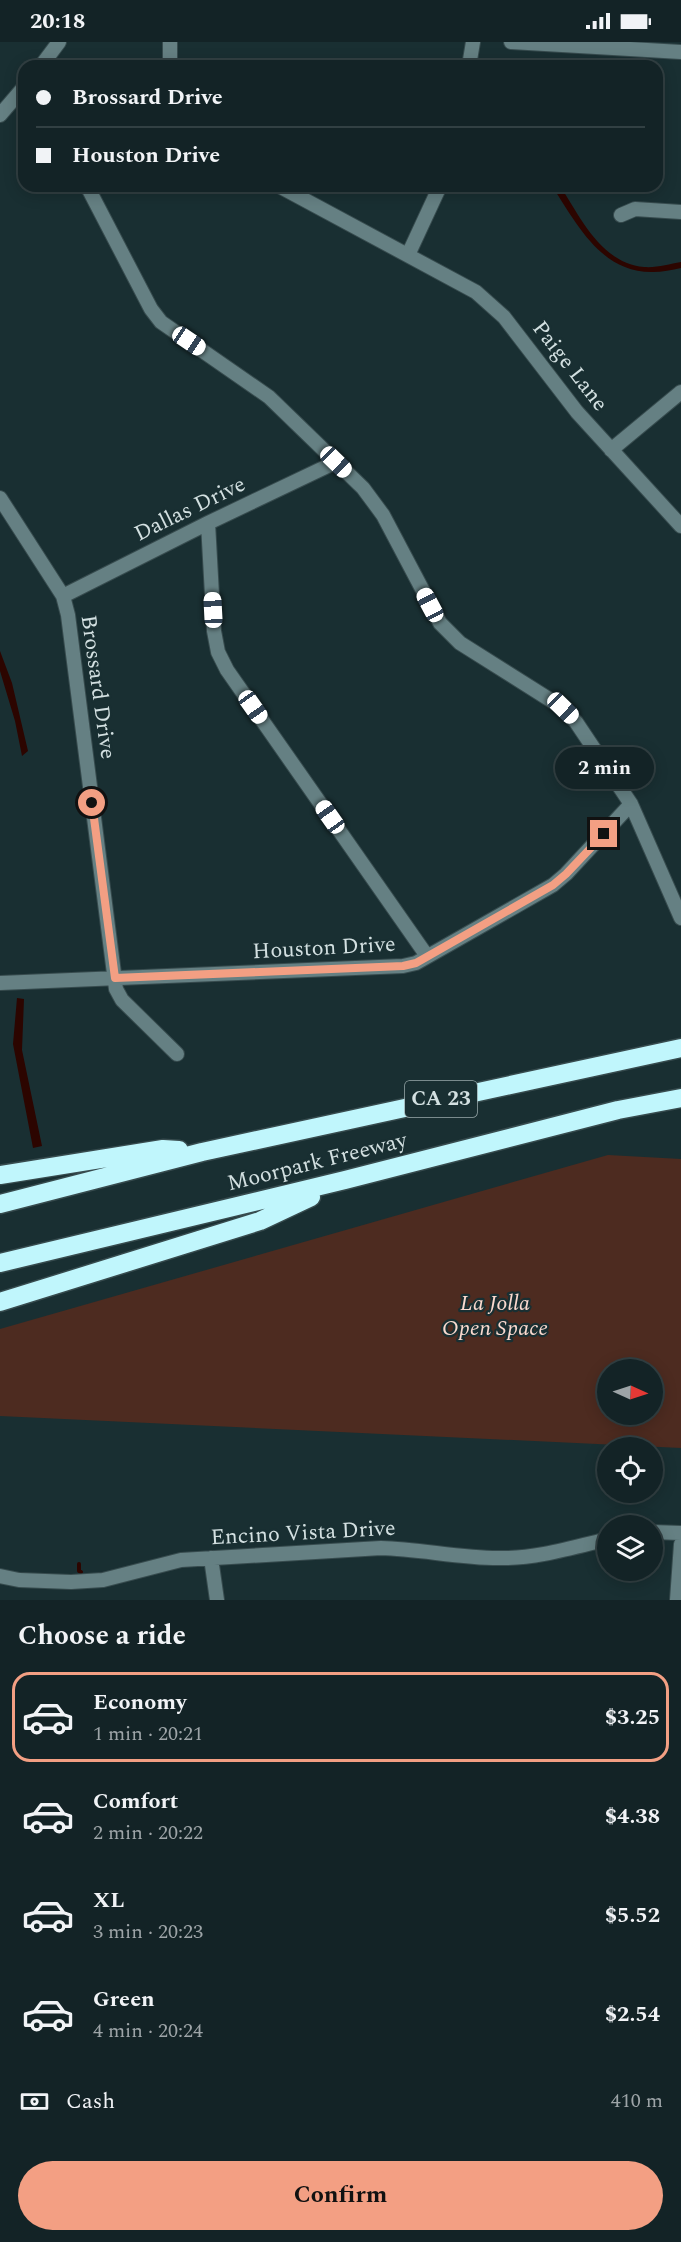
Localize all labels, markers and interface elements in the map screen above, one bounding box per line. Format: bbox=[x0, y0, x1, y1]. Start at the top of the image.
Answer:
text: 20:18 bbox=[30, 5, 85, 38]
text: Brossard Drive bbox=[72, 81, 223, 114]
text: Houston Drive bbox=[72, 139, 220, 172]
street label: Paige Lane bbox=[524, 314, 616, 418]
car bbox=[169, 323, 209, 359]
car bbox=[317, 443, 355, 481]
street label: Dallas Drive bbox=[129, 468, 251, 550]
car bbox=[414, 585, 446, 625]
car bbox=[203, 592, 223, 628]
street label: Brossard Drive bbox=[72, 613, 124, 761]
car bbox=[235, 687, 271, 727]
car bbox=[544, 689, 582, 727]
callout: 2 min bbox=[554, 747, 654, 789]
text: 2 min bbox=[578, 753, 631, 783]
route start bbox=[78, 789, 105, 816]
car bbox=[312, 797, 348, 837]
route end bbox=[590, 820, 617, 847]
street label: Houston Drive bbox=[252, 928, 396, 968]
road number: CA 23 bbox=[405, 1081, 477, 1117]
street label: Moorpark Freeway bbox=[224, 1123, 412, 1200]
park label: La Jolla Open Space bbox=[442, 1287, 548, 1345]
north arrow bbox=[597, 1359, 663, 1425]
map controls bbox=[597, 1359, 663, 1581]
button: locate bbox=[597, 1437, 663, 1503]
street label: Encino Vista Drive bbox=[210, 1512, 396, 1554]
button: layers bbox=[597, 1515, 663, 1581]
text: Choose a ride bbox=[18, 1615, 186, 1657]
text: Economy bbox=[93, 1686, 186, 1719]
icon: car bbox=[21, 1690, 75, 1744]
text: $3.25 bbox=[605, 1701, 660, 1734]
text: 1 min · 20:21 bbox=[93, 1719, 203, 1749]
text: Comfort bbox=[93, 1785, 178, 1818]
icon: car bbox=[21, 1789, 75, 1843]
text: $4.38 bbox=[605, 1800, 660, 1833]
text: 2 min · 20:22 bbox=[93, 1818, 203, 1848]
text: XL bbox=[93, 1884, 124, 1917]
icon: car bbox=[21, 1888, 75, 1942]
text: $5.52 bbox=[605, 1899, 660, 1932]
text: 3 min · 20:23 bbox=[93, 1917, 203, 1947]
text: Green bbox=[93, 1983, 155, 2016]
icon: car bbox=[21, 1987, 75, 2041]
text: $2.54 bbox=[605, 1998, 660, 2031]
text: 4 min · 20:24 bbox=[93, 2016, 203, 2046]
icon: cash bbox=[18, 2085, 51, 2118]
text: Cash bbox=[66, 2085, 115, 2118]
text: 410 m bbox=[611, 2086, 663, 2116]
button: Confirm bbox=[18, 2161, 663, 2230]

